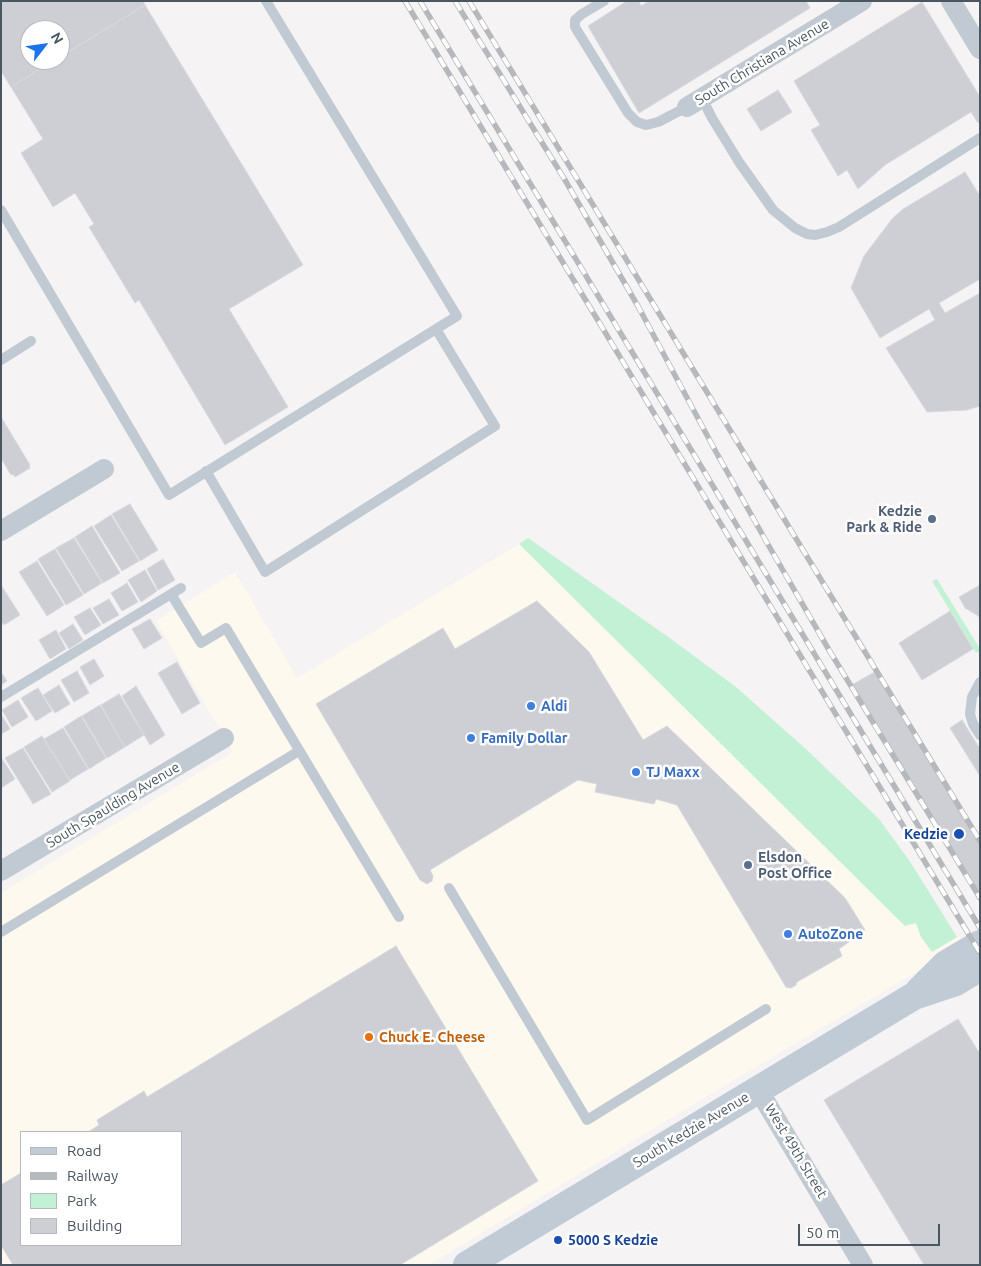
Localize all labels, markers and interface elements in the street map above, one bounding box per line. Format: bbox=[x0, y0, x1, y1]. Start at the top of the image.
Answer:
street label: South Christiana Avenue bbox=[692, 15, 832, 109]
north arrow bbox=[20, 20, 70, 70]
text: N bbox=[48, 29, 67, 47]
place label: Kedzie Park & Ride bbox=[846, 503, 922, 536]
marker: Kedzie Park & Ride bbox=[926, 513, 938, 525]
place label: Aldi bbox=[541, 698, 567, 714]
marker: Aldi bbox=[525, 700, 537, 712]
place label: Family Dollar bbox=[481, 730, 568, 746]
marker: Family Dollar bbox=[465, 732, 477, 744]
street label: South Spaulding Avenue bbox=[43, 758, 183, 852]
place label: TJ Maxx bbox=[646, 764, 699, 780]
marker: TJ Maxx bbox=[630, 766, 642, 778]
place label: Kedzie bbox=[904, 826, 948, 842]
marker: Kedzie bbox=[952, 827, 966, 841]
place label: Elsdon Post Office bbox=[758, 849, 832, 882]
marker: Elsdon Post Office bbox=[742, 859, 754, 871]
place label: AutoZone bbox=[798, 926, 863, 942]
marker: AutoZone bbox=[782, 928, 794, 940]
place label: Chuck E. Cheese bbox=[379, 1029, 485, 1045]
marker: Chuck E. Cheese bbox=[363, 1031, 375, 1043]
street label: South Kedzie Avenue bbox=[630, 1089, 752, 1171]
street label: West 49th Street bbox=[761, 1101, 831, 1201]
legend bbox=[20, 1131, 182, 1246]
text: Road bbox=[67, 1142, 102, 1159]
text: Railway bbox=[67, 1167, 118, 1184]
text: Park bbox=[67, 1192, 97, 1209]
scale bar bbox=[801, 1214, 944, 1246]
text: Building bbox=[67, 1217, 122, 1234]
text: 50 m bbox=[806, 1224, 839, 1241]
place label: 5000 S Kedzie bbox=[568, 1232, 658, 1248]
marker: 5000 S Kedzie bbox=[552, 1234, 564, 1246]

